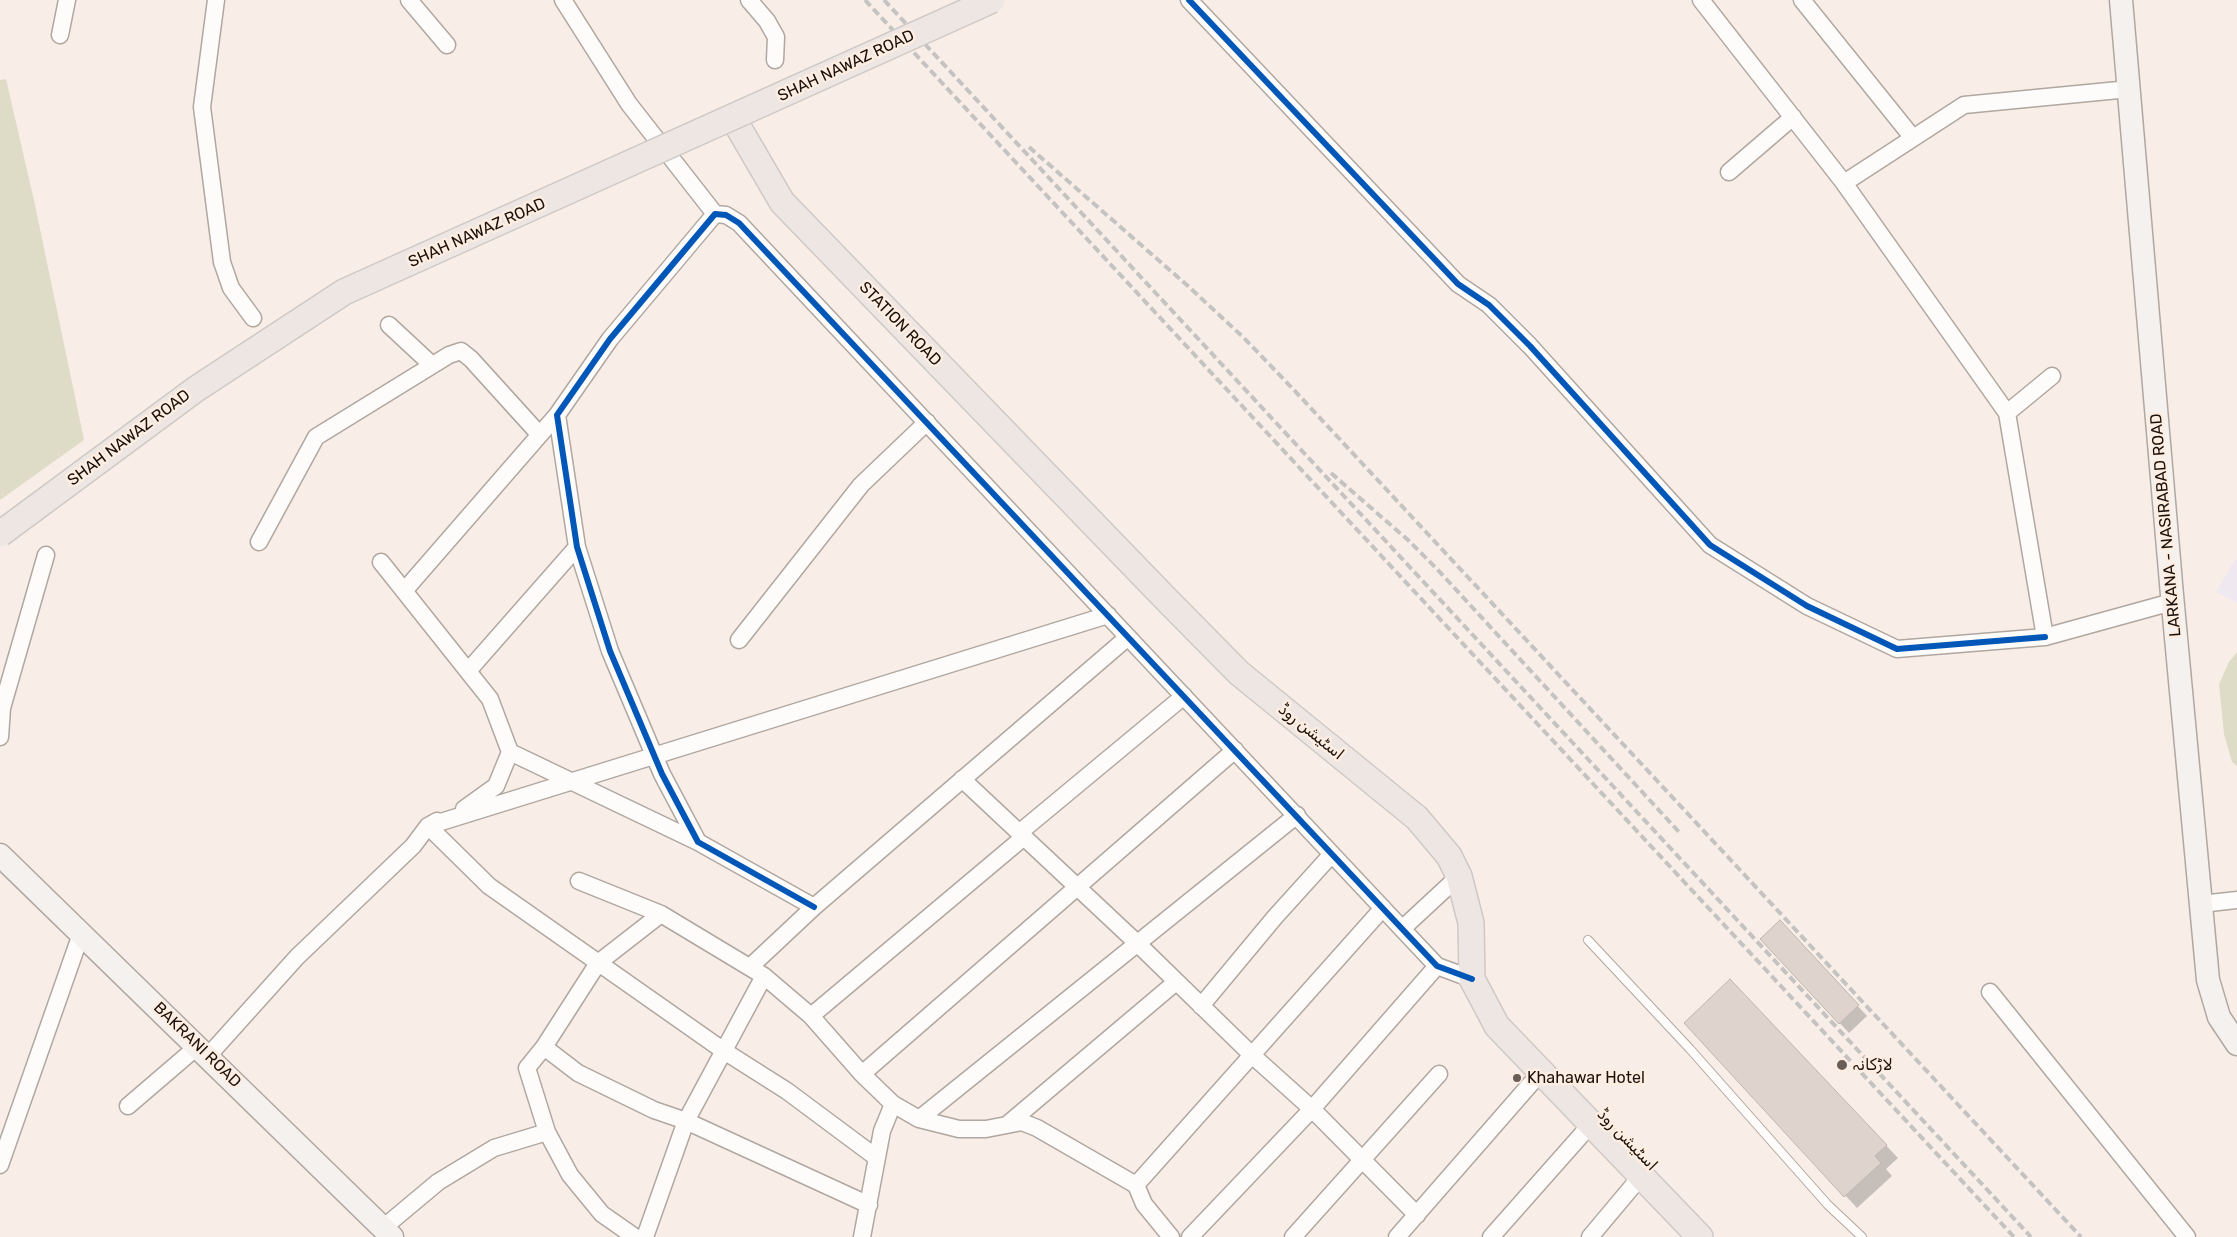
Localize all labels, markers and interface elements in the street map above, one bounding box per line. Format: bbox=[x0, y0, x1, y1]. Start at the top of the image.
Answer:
street label: SHAH NAWAZ ROAD bbox=[775, 26, 917, 106]
street label: SHAH NAWAZ ROAD bbox=[405, 194, 549, 272]
street label: STATION ROAD bbox=[855, 278, 945, 370]
street label: SHAH NAWAZ ROAD bbox=[64, 386, 194, 490]
street label: LARKANA - NASIRABAD ROAD bbox=[2147, 412, 2185, 638]
street label: اسٹیشن روڈ bbox=[1274, 700, 1348, 764]
street label: BAKRANI ROAD bbox=[149, 998, 245, 1092]
place label: لاڑکانہ bbox=[1853, 1055, 1893, 1075]
marker: لاڑکانہ bbox=[1835, 1058, 1849, 1072]
place label: Khahawar Hotel bbox=[1527, 1068, 1645, 1088]
marker: Khahawar Hotel bbox=[1511, 1072, 1523, 1084]
street label: اسٹیشن روڈ bbox=[1593, 1105, 1661, 1175]

